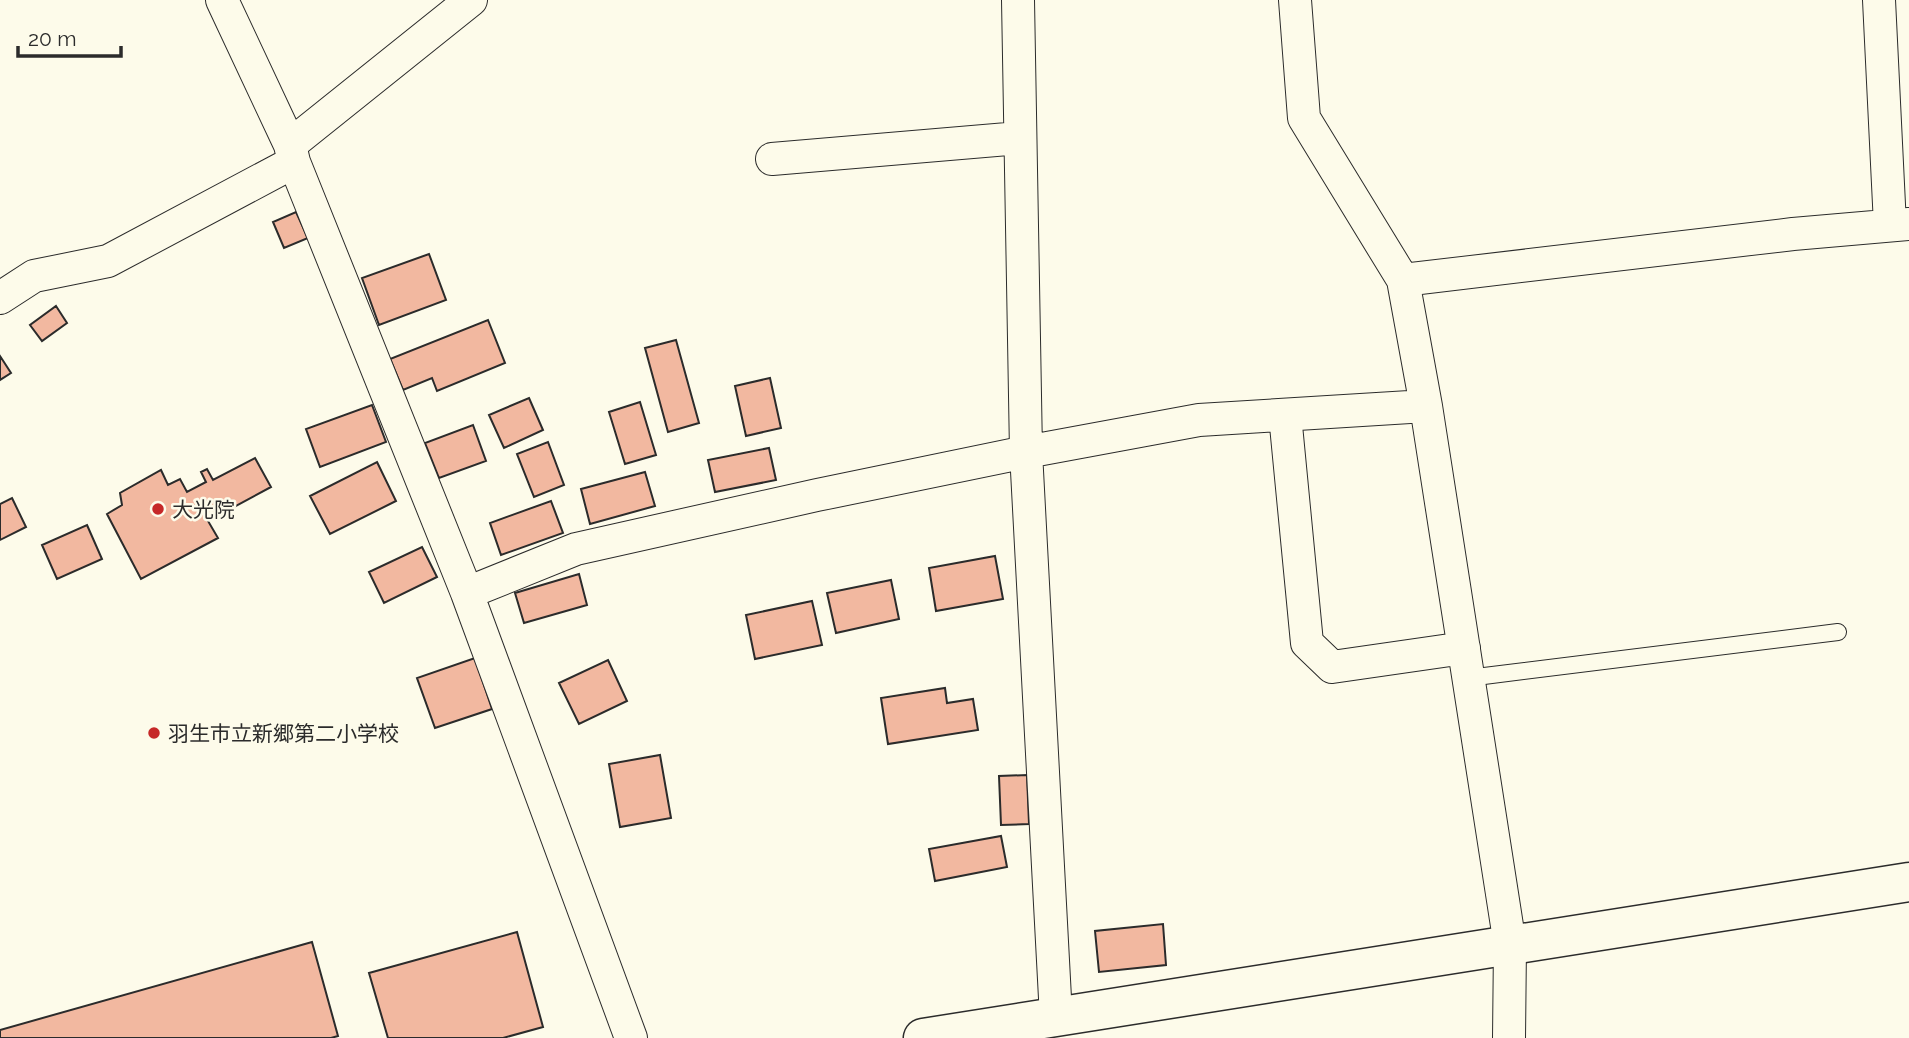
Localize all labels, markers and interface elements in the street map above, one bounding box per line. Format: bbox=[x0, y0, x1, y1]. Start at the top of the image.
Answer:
scale bar bbox=[18, 14, 121, 58]
text: 20 m bbox=[28, 26, 76, 51]
place label: 大光院 bbox=[172, 497, 235, 522]
marker: 大光院 bbox=[150, 501, 166, 517]
place label: 羽生市立新郷第二小学校 bbox=[168, 721, 399, 746]
marker: 羽生市立新郷第二小学校 bbox=[146, 725, 162, 741]

